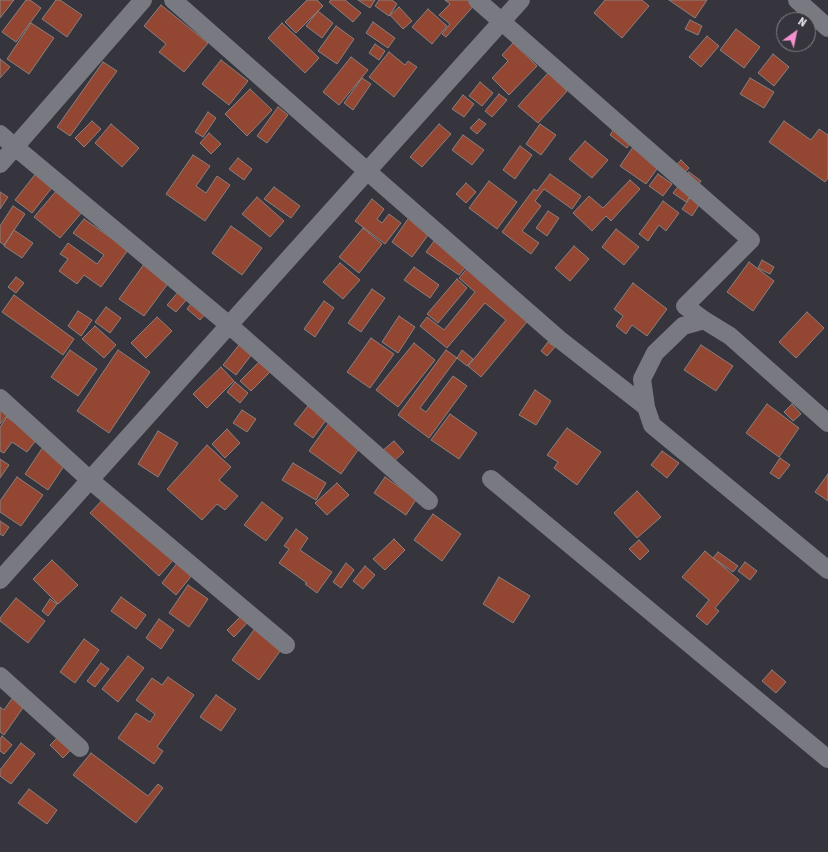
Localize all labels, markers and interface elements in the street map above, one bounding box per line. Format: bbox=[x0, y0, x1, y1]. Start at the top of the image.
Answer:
north arrow bbox=[776, 12, 816, 52]
text: N bbox=[795, 14, 809, 31]

